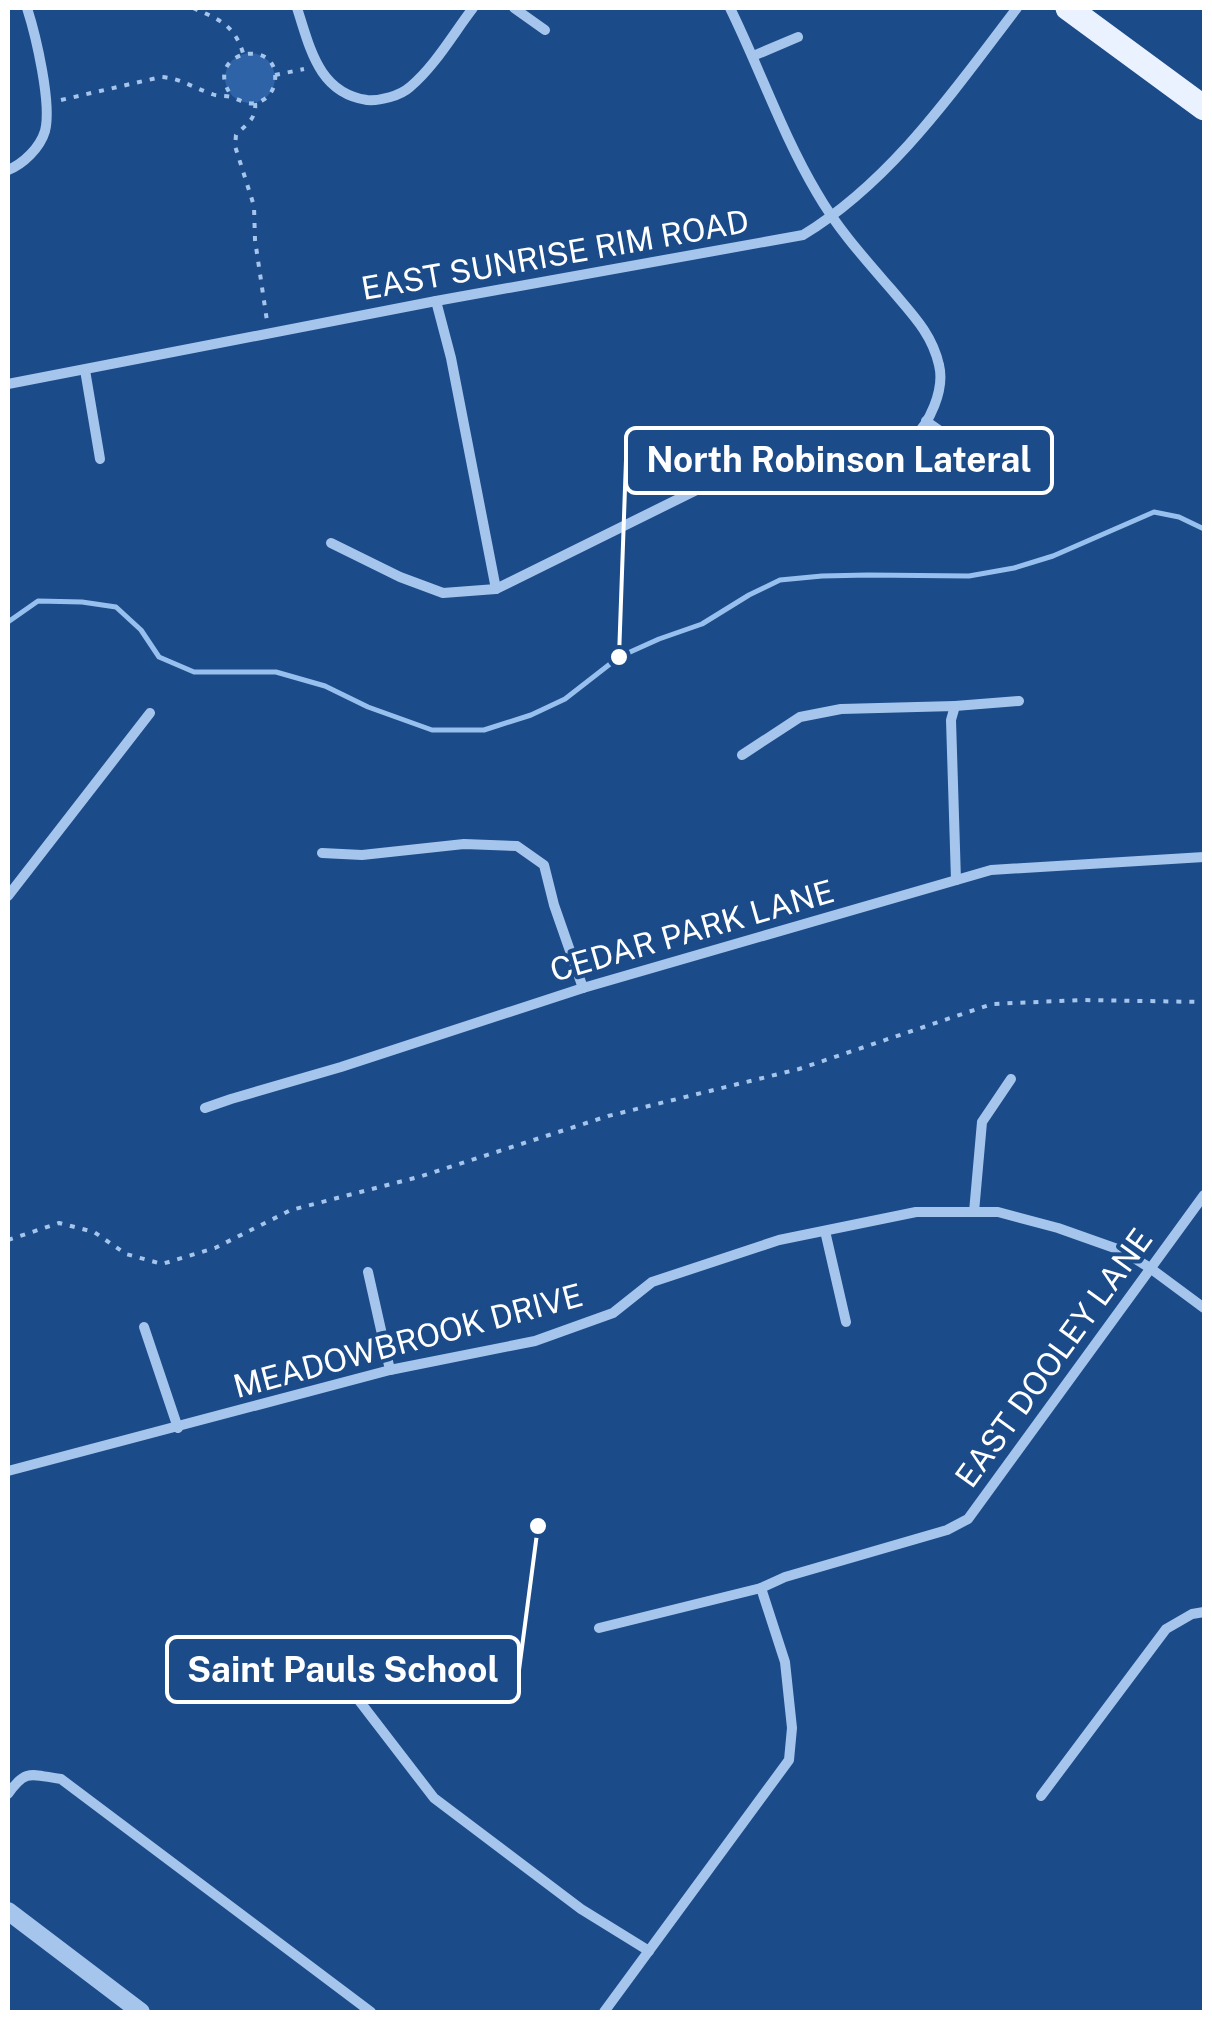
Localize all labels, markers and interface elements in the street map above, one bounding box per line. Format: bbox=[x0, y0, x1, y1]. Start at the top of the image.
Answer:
street label: EAST SUNRISE RIM ROAD bbox=[358, 202, 751, 307]
callout: North Robinson Lateral bbox=[626, 428, 1052, 493]
text: North Robinson Lateral bbox=[646, 439, 1032, 480]
street label: CEDAR PARK LANE bbox=[546, 872, 838, 989]
street label: EAST DOOLEY LANE bbox=[947, 1221, 1160, 1494]
street label: MEADOWBROOK DRIVE bbox=[229, 1276, 587, 1405]
callout: Saint Pauls School bbox=[167, 1637, 519, 1702]
text: Saint Pauls School bbox=[187, 1649, 499, 1690]

